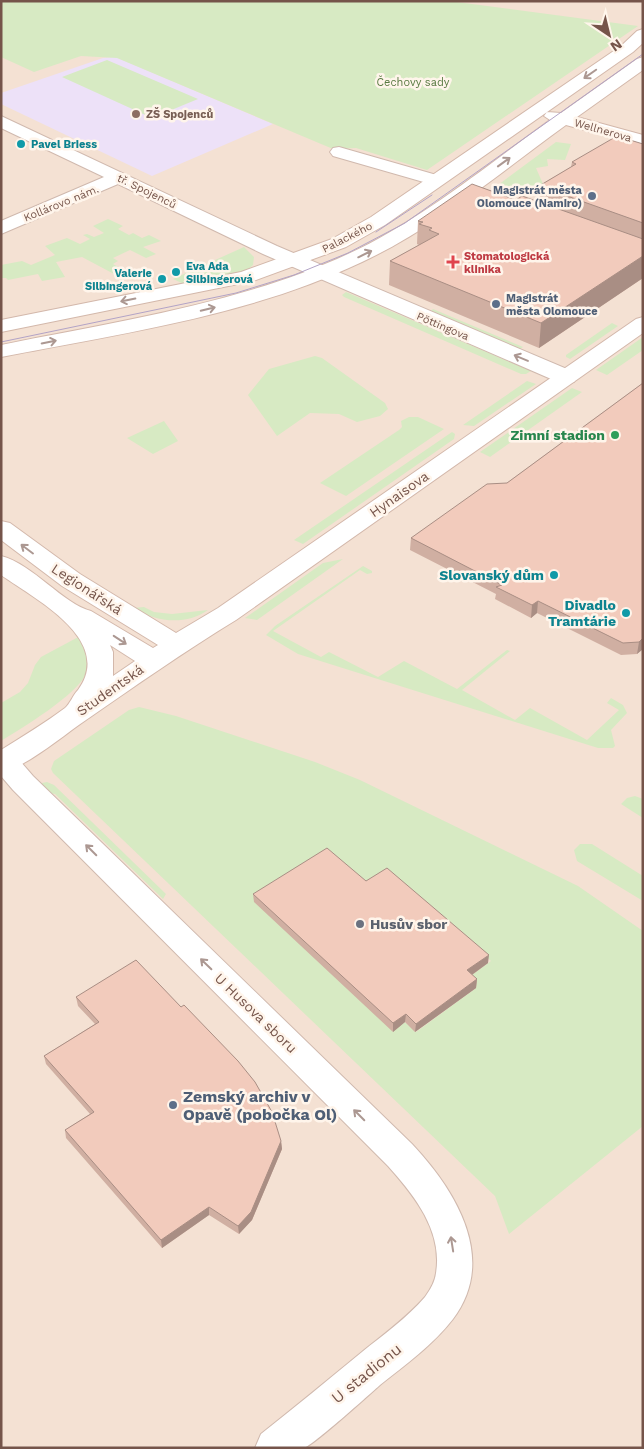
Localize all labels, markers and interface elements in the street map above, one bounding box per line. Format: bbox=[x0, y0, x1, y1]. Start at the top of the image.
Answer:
north arrow bbox=[584, 10, 634, 60]
text: N bbox=[608, 36, 625, 55]
one-way arrow bbox=[584, 69, 598, 79]
park label: Čechovy sady bbox=[377, 75, 450, 89]
place label: ZŠ Spojenců bbox=[146, 107, 213, 121]
marker: ZŠ Spojenců bbox=[130, 108, 142, 120]
street label: Wellnerova bbox=[573, 116, 633, 145]
marker: Pavel Briess bbox=[15, 138, 27, 150]
place label: Pavel Briess bbox=[31, 138, 97, 151]
one-way arrow bbox=[497, 157, 511, 167]
street label: tř. Spojenců bbox=[115, 171, 179, 211]
street label: Kollárovo nám. bbox=[22, 182, 101, 224]
place label: Magistrát města Olomouce (Namiro) bbox=[477, 184, 583, 210]
marker: Magistrát města Olomouce (Namiro) bbox=[586, 190, 598, 202]
street label: Palackého bbox=[320, 219, 374, 256]
one-way arrow bbox=[357, 248, 372, 258]
place label: Stomatologická klinika bbox=[464, 250, 550, 276]
marker: Stomatologická klinika bbox=[446, 255, 460, 269]
place label: Eva Ada Silbingerová bbox=[186, 260, 254, 286]
marker: Eva Ada Silbingerová bbox=[170, 266, 182, 278]
place label: Valerie Silbingerová bbox=[85, 267, 153, 293]
marker: Valerie Silbingerová bbox=[156, 273, 168, 285]
place label: Magistrát města Olomouce bbox=[506, 292, 598, 318]
one-way arrow bbox=[120, 296, 136, 305]
marker: Magistrát města Olomouce bbox=[490, 298, 502, 310]
one-way arrow bbox=[200, 304, 216, 313]
street label: Pöttingova bbox=[415, 310, 471, 343]
one-way arrow bbox=[41, 337, 57, 346]
one-way arrow bbox=[514, 353, 529, 363]
place label: Zimní stadion bbox=[510, 427, 605, 443]
marker: Zimní stadion bbox=[609, 429, 621, 441]
street label: Hynaisova bbox=[366, 468, 432, 520]
one-way arrow bbox=[20, 544, 34, 554]
street label: Legionářská bbox=[49, 560, 125, 618]
place label: Slovanský dům bbox=[439, 567, 544, 583]
marker: Slovanský dům bbox=[548, 569, 560, 581]
place label: Divadlo Tramtárie bbox=[548, 597, 616, 629]
marker: Divadlo Tramtárie bbox=[620, 607, 632, 619]
one-way arrow bbox=[113, 635, 127, 645]
street label: Studentská bbox=[74, 661, 147, 719]
one-way arrow bbox=[84, 844, 97, 856]
place label: Husův sbor bbox=[370, 916, 447, 932]
marker: Husův sbor bbox=[354, 918, 366, 930]
one-way arrow bbox=[200, 958, 212, 970]
street label: U Husova sboru bbox=[212, 970, 300, 1056]
place label: Zemský archiv v Opavě (pobočka Ol) bbox=[183, 1087, 337, 1124]
marker: Zemský archiv v Opavě (pobočka Ol) bbox=[167, 1099, 179, 1111]
one-way arrow bbox=[354, 1109, 366, 1121]
one-way arrow bbox=[446, 1237, 456, 1253]
street label: U stadionu bbox=[327, 1339, 405, 1407]

